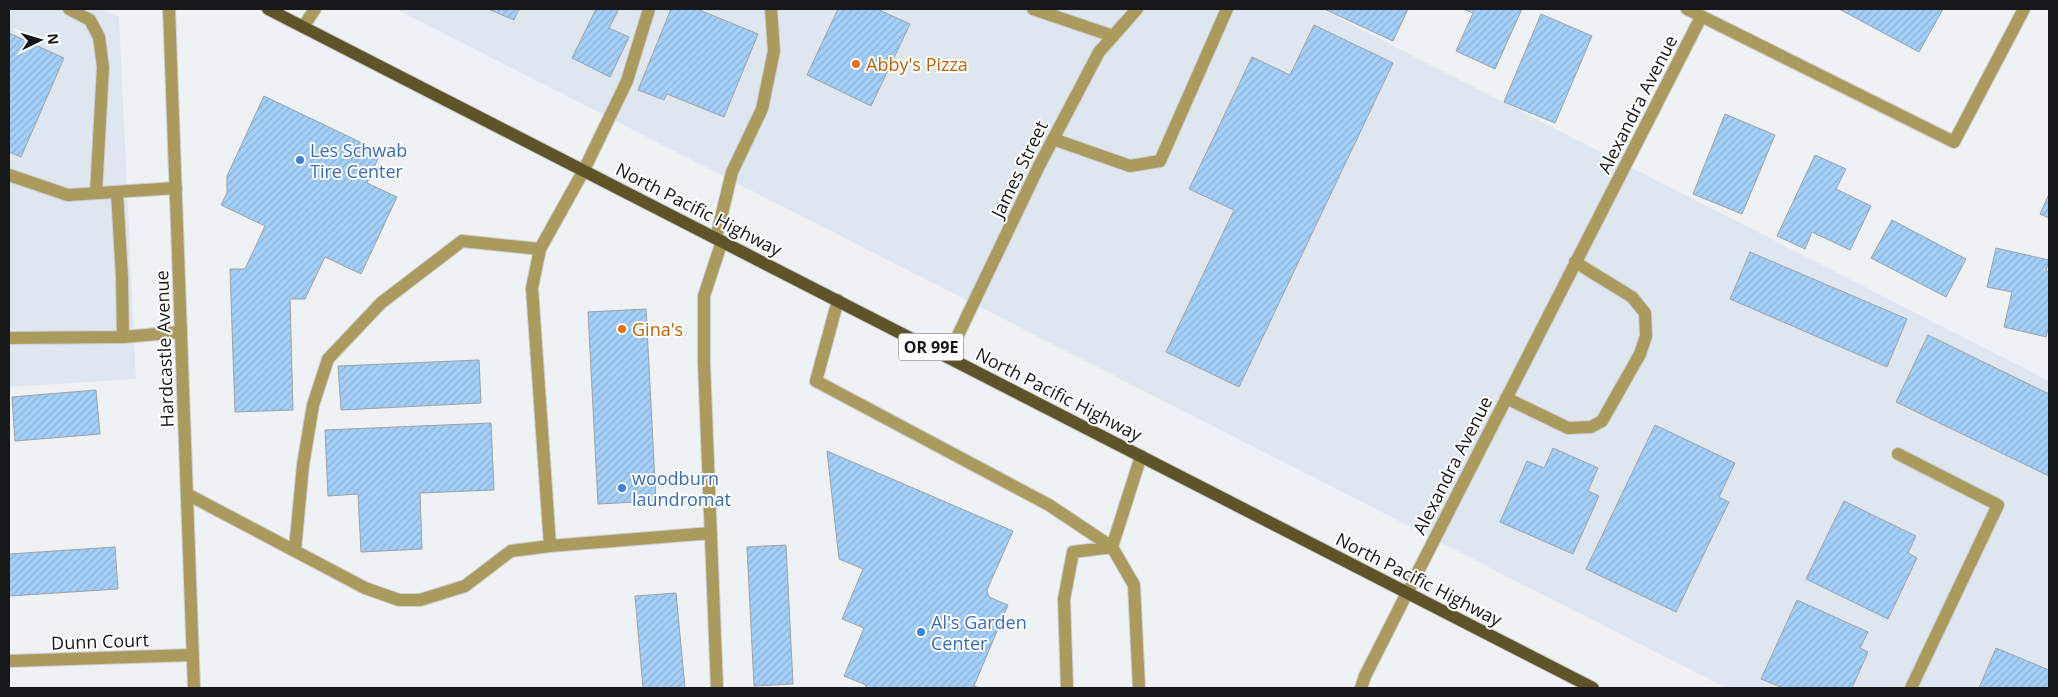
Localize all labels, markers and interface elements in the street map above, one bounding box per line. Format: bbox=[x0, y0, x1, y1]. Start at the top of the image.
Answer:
north arrow bbox=[15, 15, 65, 65]
street label: Alexandra Avenue bbox=[1592, 31, 1682, 177]
text: N bbox=[43, 32, 63, 45]
place label: Abby's Pizza bbox=[866, 52, 968, 76]
marker: Abby's Pizza bbox=[850, 58, 862, 70]
street label: James Street bbox=[984, 116, 1053, 223]
place label: Les Schwab Tire Center bbox=[310, 138, 407, 183]
marker: Les Schwab Tire Center bbox=[294, 154, 306, 166]
street label: North Pacific Highway bbox=[612, 157, 787, 262]
street label: Hardcastle Avenue bbox=[149, 270, 179, 428]
place label: Gina's bbox=[632, 317, 683, 341]
marker: Gina's bbox=[616, 323, 628, 335]
road number: OR 99E bbox=[898, 334, 964, 361]
street label: North Pacific Highway bbox=[972, 342, 1147, 447]
street label: Alexandra Avenue bbox=[1407, 392, 1497, 538]
place label: woodburn laundromat bbox=[632, 466, 731, 511]
marker: woodburn laundromat bbox=[616, 482, 628, 494]
street label: North Pacific Highway bbox=[1332, 527, 1507, 632]
place label: Al's Garden Center bbox=[931, 610, 1027, 655]
marker: Al's Garden Center bbox=[915, 626, 927, 638]
street label: Dunn Court bbox=[51, 627, 149, 655]

